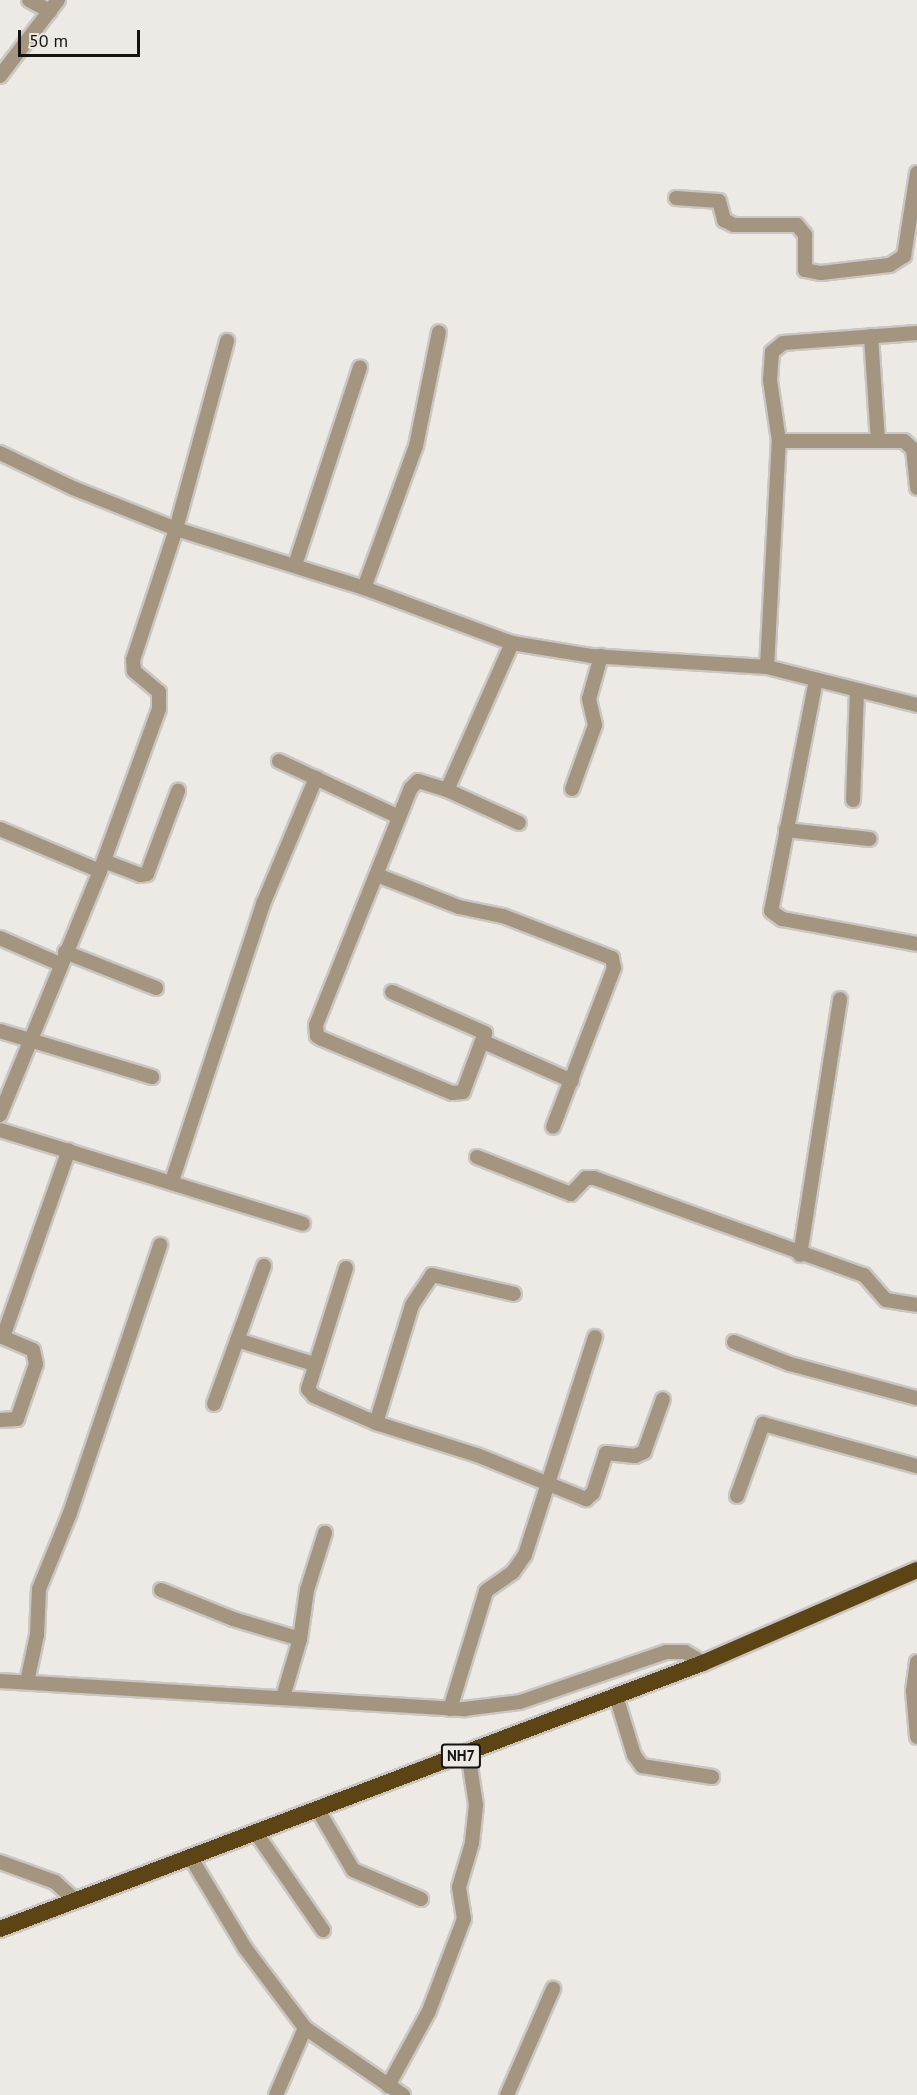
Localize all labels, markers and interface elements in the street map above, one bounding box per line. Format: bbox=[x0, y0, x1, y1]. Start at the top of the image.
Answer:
scale bar bbox=[21, 18, 142, 56]
text: 50 m bbox=[29, 29, 68, 52]
road number: NH7 bbox=[440, 1744, 482, 1768]

